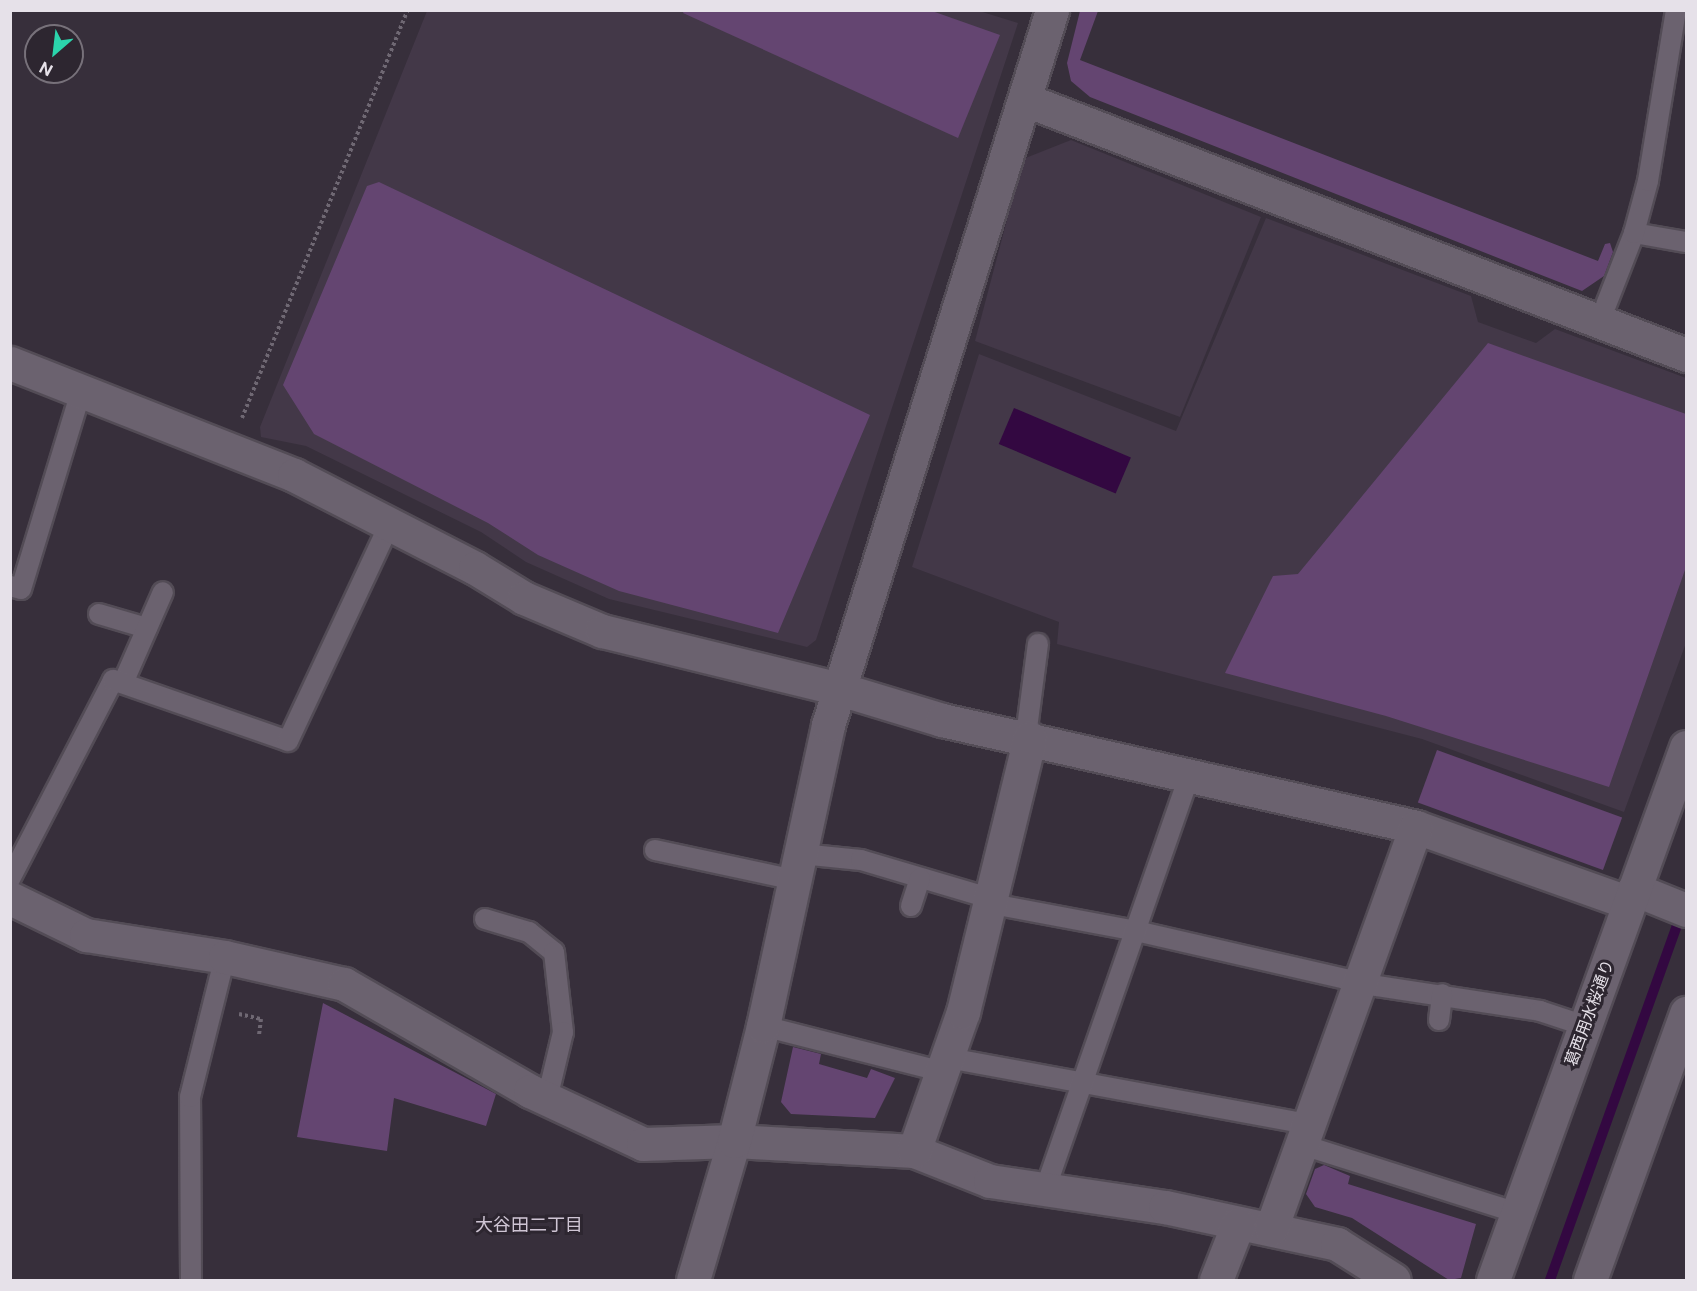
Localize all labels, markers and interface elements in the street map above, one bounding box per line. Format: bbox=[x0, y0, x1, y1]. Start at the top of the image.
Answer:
north arrow bbox=[24, 24, 84, 84]
text: N bbox=[36, 57, 56, 80]
street label: 葛西用水桜通り bbox=[1562, 957, 1618, 1069]
district label: 大谷田二丁目 bbox=[475, 1214, 583, 1236]

